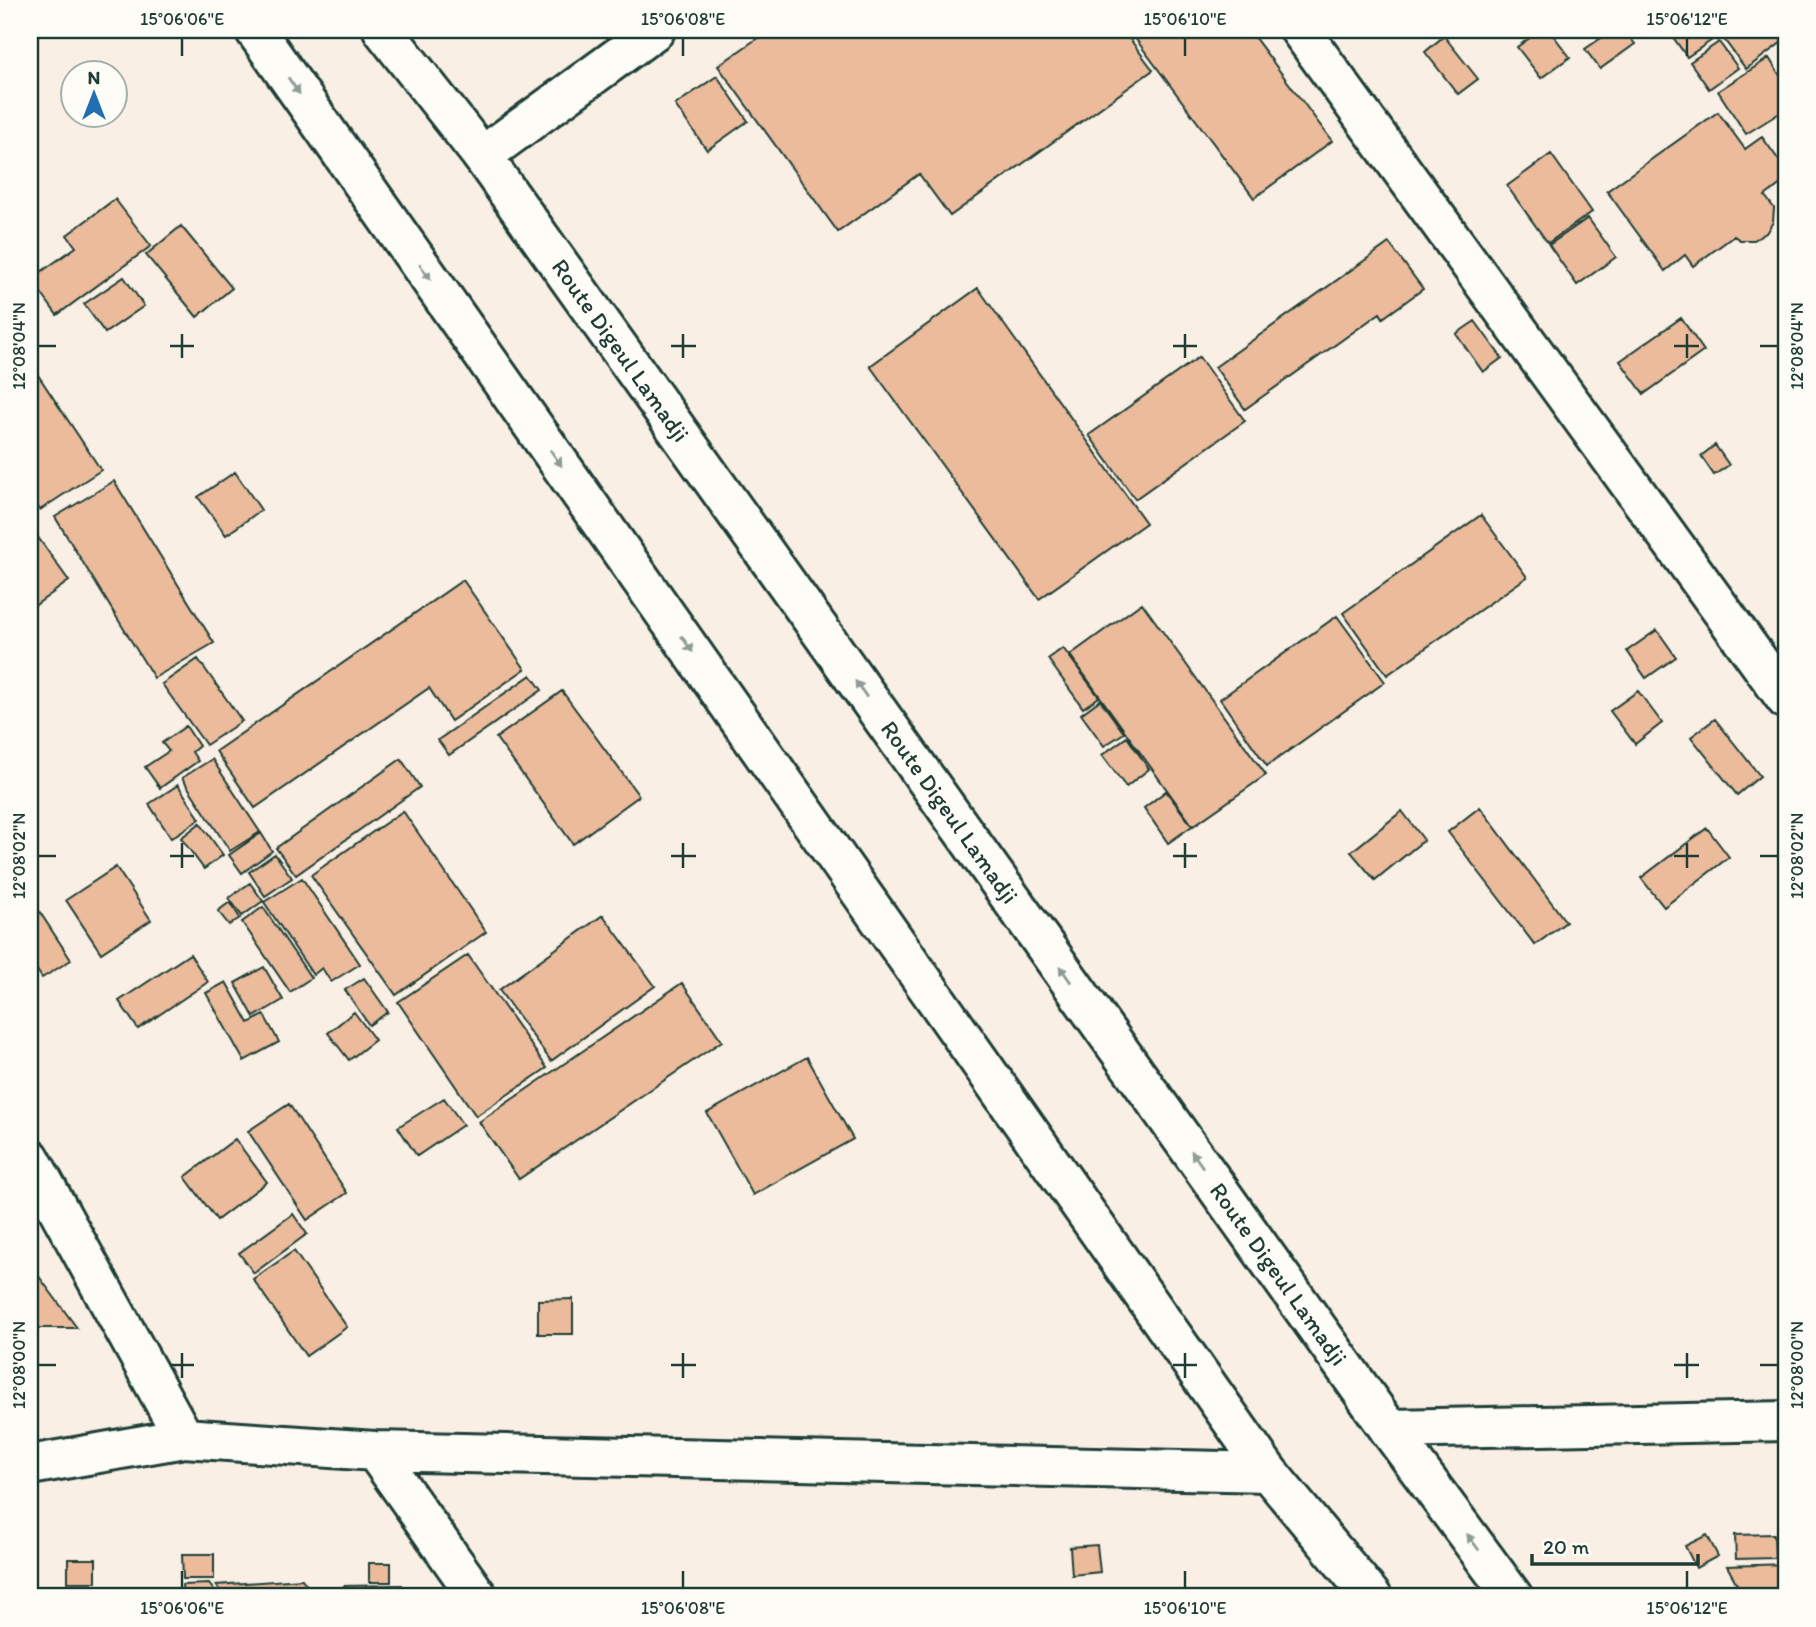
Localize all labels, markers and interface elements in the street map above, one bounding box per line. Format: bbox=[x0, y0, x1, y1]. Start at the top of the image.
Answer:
text: 15°06'06"E bbox=[140, 8, 224, 30]
text: 15°06'08"E bbox=[641, 8, 725, 30]
text: 15°06'10"E bbox=[1143, 8, 1227, 30]
text: 15°06'12"E bbox=[1646, 8, 1728, 30]
north arrow bbox=[60, 60, 130, 130]
text: N bbox=[88, 66, 100, 89]
one-way arrow bbox=[287, 77, 301, 95]
street label: Route Digeul Lamadji bbox=[546, 253, 696, 447]
one-way arrow bbox=[418, 263, 432, 281]
text: 12°08'04"N bbox=[8, 302, 30, 390]
text: 12°08'04"N bbox=[1786, 302, 1808, 390]
one-way arrow bbox=[549, 449, 563, 467]
one-way arrow bbox=[680, 635, 694, 653]
one-way arrow bbox=[854, 680, 869, 698]
street label: Route Digeul Lamadji bbox=[875, 715, 1025, 909]
text: 12°08'02"N bbox=[8, 813, 30, 899]
text: 12°08'02"N bbox=[1786, 813, 1808, 899]
one-way arrow bbox=[1057, 965, 1072, 983]
one-way arrow bbox=[1190, 1150, 1204, 1168]
street label: Route Digeul Lamadji bbox=[1204, 1177, 1354, 1371]
text: 12°08'00"N bbox=[8, 1321, 30, 1409]
text: 12°08'00"N bbox=[1786, 1321, 1808, 1409]
scale bar bbox=[1532, 1522, 1699, 1566]
one-way arrow bbox=[1466, 1533, 1480, 1551]
text: 20 m bbox=[1543, 1534, 1590, 1559]
text: 15°06'06"E bbox=[140, 1597, 224, 1619]
text: 15°06'08"E bbox=[641, 1597, 725, 1619]
text: 15°06'10"E bbox=[1143, 1597, 1227, 1619]
text: 15°06'12"E bbox=[1646, 1597, 1728, 1619]

